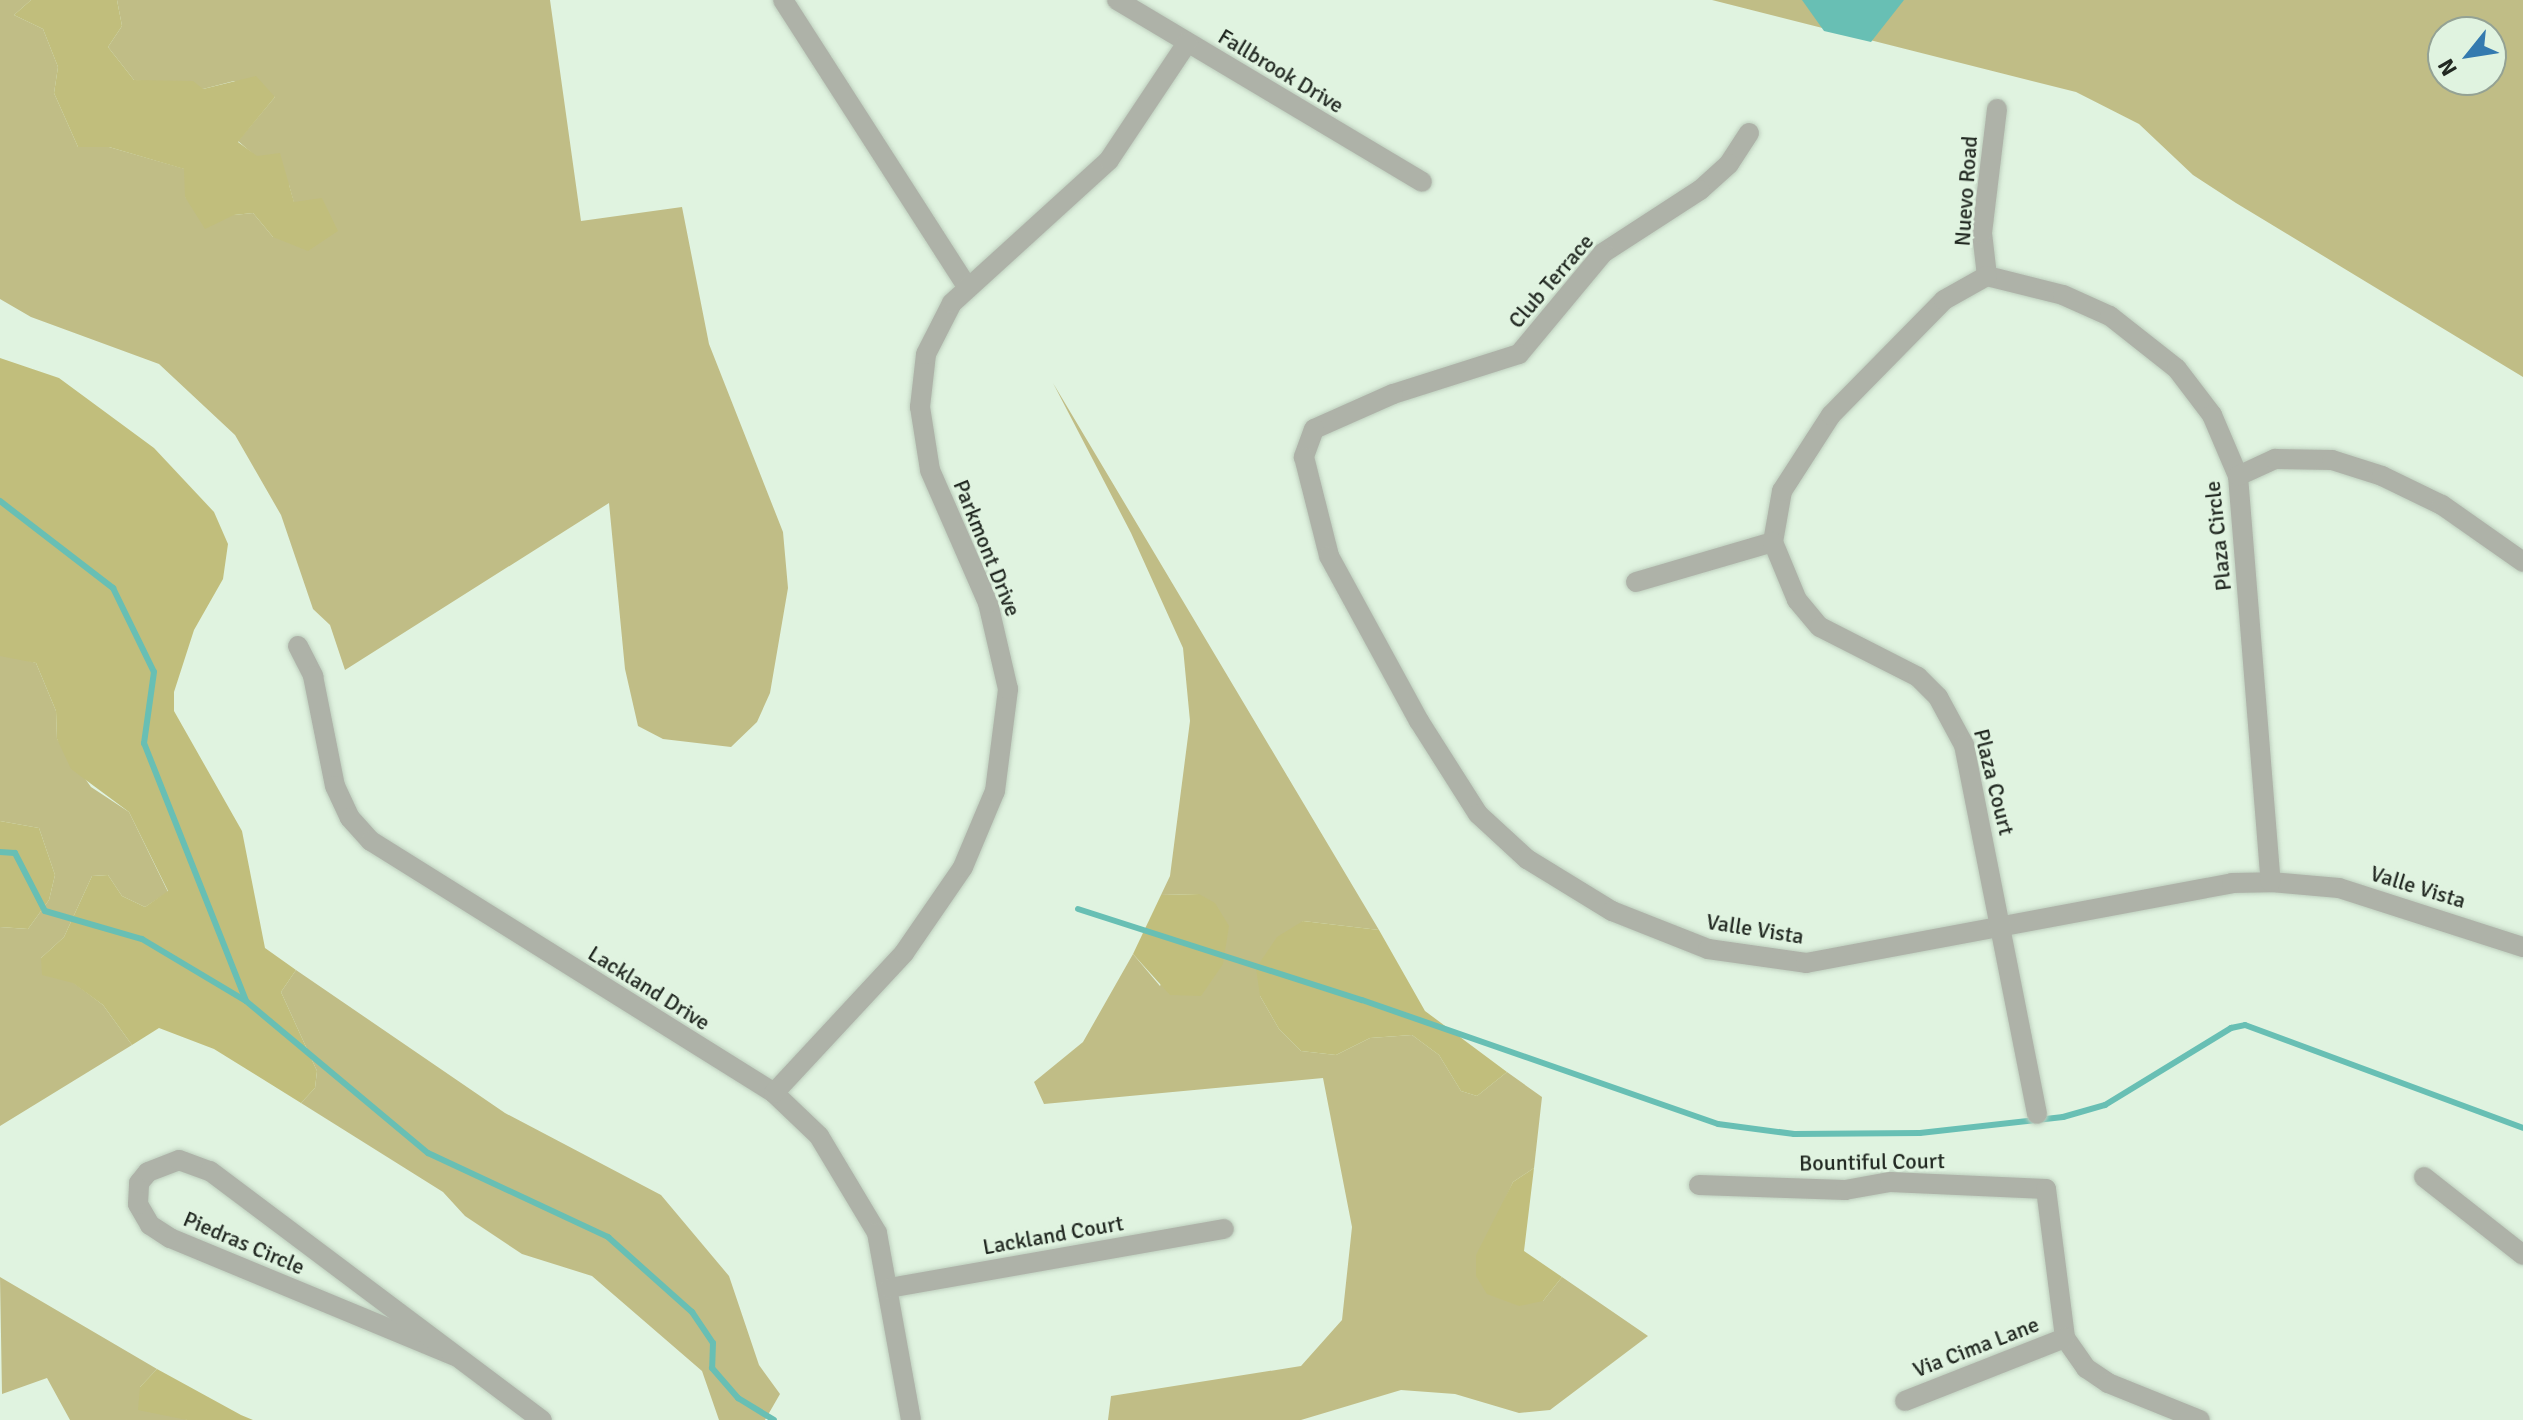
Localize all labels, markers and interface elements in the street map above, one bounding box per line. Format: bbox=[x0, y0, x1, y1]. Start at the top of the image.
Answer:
north arrow bbox=[2427, 16, 2507, 96]
street label: Fallbrook Drive bbox=[1213, 23, 1349, 119]
text: N bbox=[2432, 54, 2463, 81]
street label: Nuevo Road bbox=[1949, 135, 1983, 247]
street label: Club Terrace bbox=[1503, 228, 1599, 334]
street label: Parkmont Drive bbox=[948, 476, 1026, 620]
street label: Plaza Circle bbox=[2199, 480, 2237, 592]
street label: Plaza Court bbox=[1968, 726, 2020, 838]
street label: Valle Vista bbox=[2367, 860, 2469, 914]
street label: Valle Vista bbox=[1704, 908, 1806, 950]
street label: Lackland Drive bbox=[583, 940, 715, 1036]
street label: Bountiful Court bbox=[1799, 1148, 1945, 1176]
street label: Piedras Circle bbox=[179, 1206, 309, 1280]
street label: Lackland Court bbox=[981, 1210, 1125, 1260]
street label: Via Cima Lane bbox=[1909, 1311, 2043, 1383]

